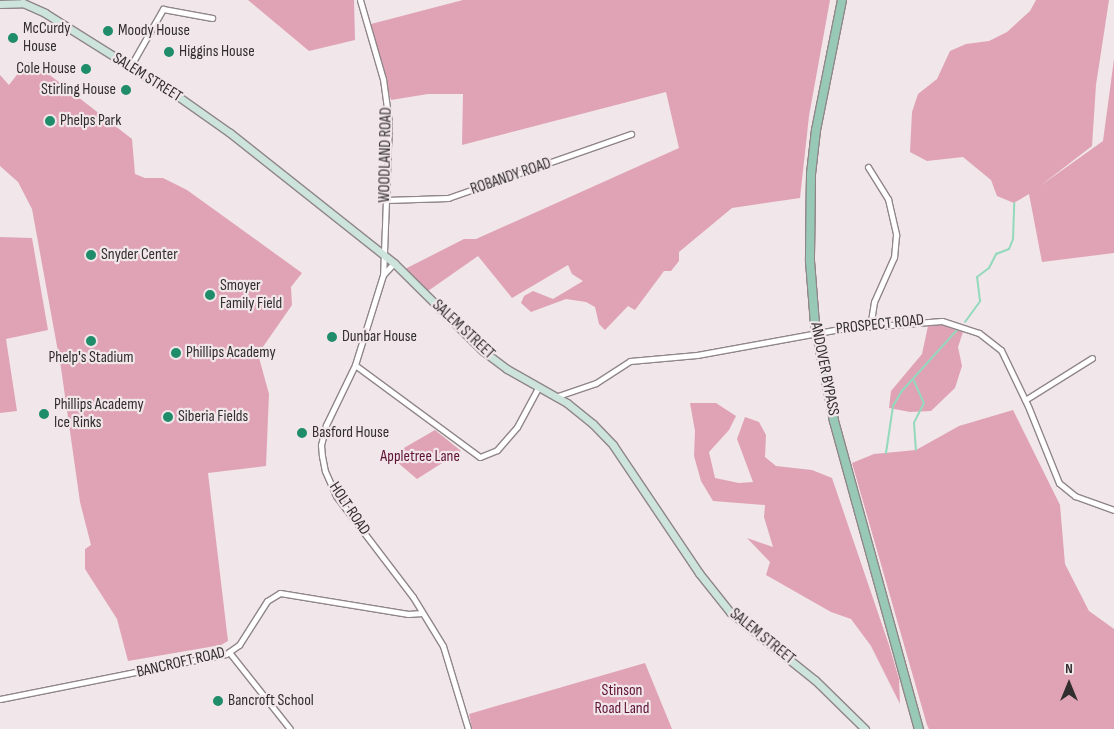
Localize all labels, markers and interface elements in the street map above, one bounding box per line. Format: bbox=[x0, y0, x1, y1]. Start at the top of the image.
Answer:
place label: McCurdy House bbox=[23, 19, 70, 57]
place label: Moody House bbox=[118, 21, 190, 41]
marker: Moody House bbox=[102, 25, 114, 37]
marker: McCurdy House bbox=[7, 32, 19, 44]
place label: Higgins House bbox=[179, 42, 255, 62]
marker: Higgins House bbox=[163, 46, 175, 58]
street label: SALEM STREET bbox=[109, 49, 185, 107]
place label: Cole House bbox=[16, 59, 76, 79]
marker: Cole House bbox=[80, 63, 92, 75]
place label: Stirling House bbox=[41, 80, 116, 100]
marker: Stirling House bbox=[120, 84, 132, 96]
street label: WOODLAND ROAD bbox=[376, 107, 396, 203]
place label: Phelps Park bbox=[60, 111, 121, 131]
marker: Phelps Park bbox=[44, 115, 56, 127]
street label: ROBANDY ROAD bbox=[468, 154, 554, 200]
place label: Snyder Center bbox=[101, 245, 178, 265]
marker: Snyder Center bbox=[85, 249, 97, 261]
place label: Smoyer Family Field bbox=[220, 276, 282, 314]
marker: Smoyer Family Field bbox=[204, 289, 216, 301]
street label: SALEM STREET bbox=[428, 296, 498, 364]
street label: PROSPECT ROAD bbox=[835, 311, 925, 339]
street label: ANDOVER BYPASS bbox=[806, 321, 842, 417]
place label: Dunbar House bbox=[342, 327, 417, 347]
marker: Dunbar House bbox=[326, 331, 338, 343]
marker: Phelp's Stadium bbox=[85, 335, 97, 347]
place label: Phillips Academy bbox=[186, 343, 276, 363]
marker: Phillips Academy bbox=[170, 347, 182, 359]
place label: Phelp's Stadium bbox=[49, 348, 133, 368]
place label: Phillips Academy Ice Rinks bbox=[54, 395, 144, 433]
place label: Siberia Fields bbox=[178, 407, 248, 427]
marker: Phillips Academy Ice Rinks bbox=[38, 408, 50, 420]
marker: Siberia Fields bbox=[162, 411, 174, 423]
place label: Basford House bbox=[312, 423, 389, 443]
marker: Basford House bbox=[296, 427, 308, 439]
park label: Appletree Lane bbox=[380, 447, 460, 467]
street label: HOLT ROAD bbox=[324, 479, 374, 539]
street label: SALEM STREET bbox=[725, 605, 799, 669]
street label: BANCROFT ROAD bbox=[135, 644, 227, 682]
north arrow bbox=[1044, 659, 1094, 709]
text: N bbox=[1065, 660, 1073, 677]
park label: Stinson Road Land bbox=[595, 681, 649, 719]
place label: Bancroft School bbox=[228, 691, 314, 711]
marker: Bancroft School bbox=[212, 695, 224, 707]

